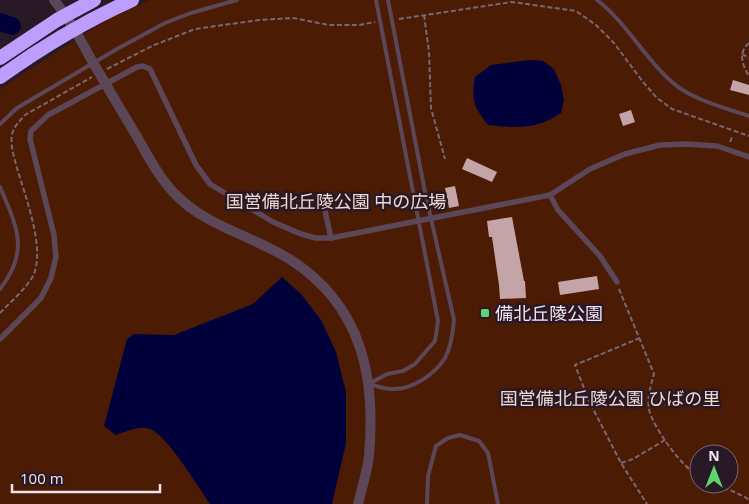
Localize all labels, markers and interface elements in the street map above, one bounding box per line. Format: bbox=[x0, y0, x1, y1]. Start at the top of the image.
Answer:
park label: 国営備北丘陵公園 中の広場 bbox=[226, 189, 446, 213]
place label: 備北丘陵公園 bbox=[495, 301, 603, 325]
marker: 備北丘陵公園 bbox=[479, 307, 491, 319]
park label: 国営備北丘陵公園 ひばの里 bbox=[500, 386, 720, 410]
north arrow bbox=[689, 444, 739, 494]
text: N bbox=[708, 446, 720, 465]
scale bar bbox=[12, 462, 160, 494]
text: 100 m bbox=[20, 468, 64, 488]

